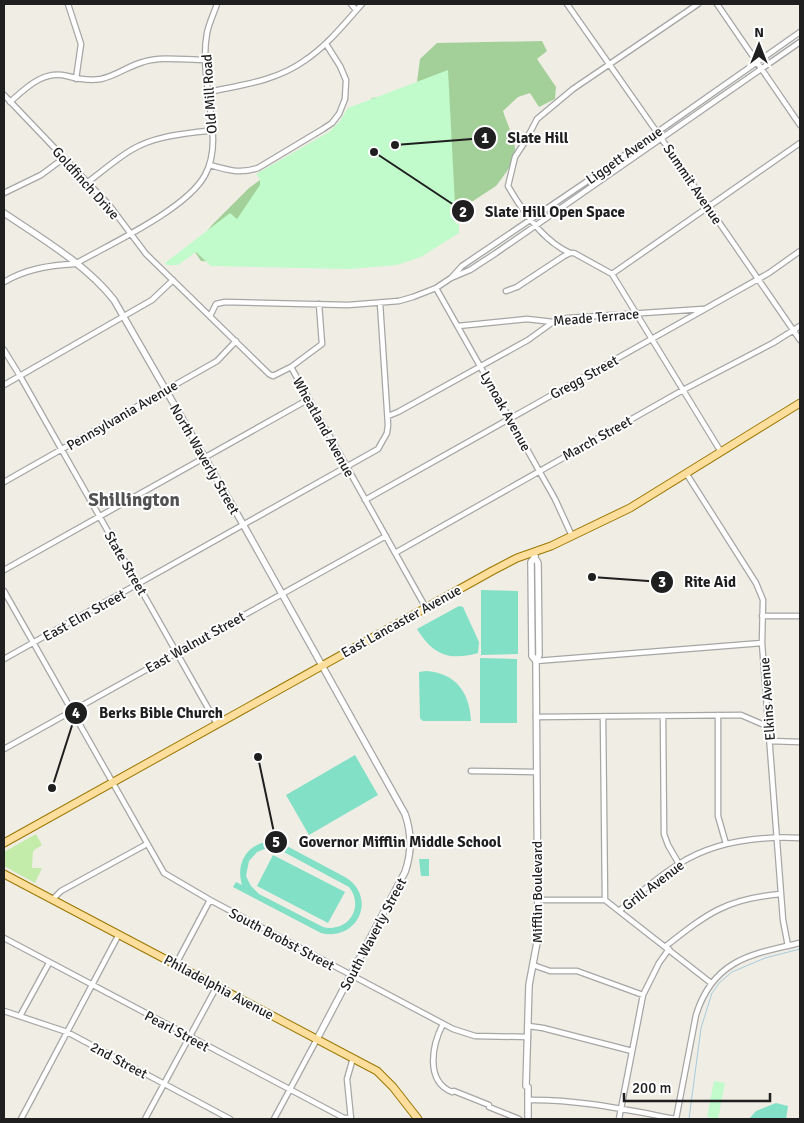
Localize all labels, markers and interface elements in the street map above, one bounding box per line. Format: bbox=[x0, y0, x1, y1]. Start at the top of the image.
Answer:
north arrow bbox=[734, 20, 784, 70]
text: N bbox=[754, 24, 764, 41]
street label: Old Mill Road bbox=[198, 53, 221, 134]
callout: Slate Hill bbox=[472, 123, 578, 153]
street label: Liggett Avenue bbox=[583, 123, 666, 188]
text: 1 bbox=[481, 129, 489, 147]
text: Slate Hill bbox=[508, 129, 569, 147]
street label: Summit Avenue bbox=[659, 141, 726, 228]
street label: Goldfinch Drive bbox=[48, 143, 123, 223]
callout: Slate Hill Open Space bbox=[450, 196, 635, 226]
text: 2 bbox=[459, 203, 467, 221]
text: Slate Hill Open Space bbox=[485, 203, 625, 221]
street label: Meade Terrace bbox=[552, 305, 640, 330]
street label: Gregg Street bbox=[547, 352, 621, 403]
street label: Lynoak Avenue bbox=[477, 368, 535, 454]
street label: Wheatland Avenue bbox=[289, 374, 358, 480]
street label: Pennsylvania Avenue bbox=[64, 377, 181, 454]
street label: North Waverly Street bbox=[166, 401, 243, 517]
street label: March Street bbox=[559, 412, 635, 465]
district label: Shillington bbox=[88, 488, 180, 512]
street label: State Street bbox=[100, 528, 151, 598]
callout: Rite Aid bbox=[649, 567, 746, 597]
text: 3 bbox=[658, 573, 666, 591]
text: Rite Aid bbox=[684, 573, 736, 591]
street label: East Lancaster Avenue bbox=[338, 581, 464, 661]
street label: East Elm Street bbox=[40, 586, 129, 645]
street label: East Walnut Street bbox=[142, 608, 248, 677]
street label: Elkins Avenue bbox=[756, 657, 779, 741]
callout: Berks Bible Church bbox=[64, 698, 233, 728]
text: 4 bbox=[72, 704, 80, 722]
text: Berks Bible Church bbox=[99, 704, 223, 722]
callout: Governor Mifflin Middle School bbox=[264, 827, 511, 857]
text: 5 bbox=[272, 833, 280, 851]
text: Governor Mifflin Middle School bbox=[299, 833, 502, 851]
street label: Mifflin Boulevard bbox=[529, 841, 546, 943]
street label: Grill Avenue bbox=[619, 857, 688, 914]
street label: South Waverly Street bbox=[337, 875, 410, 993]
street label: South Brobst Street bbox=[226, 905, 337, 974]
street label: Philadelphia Avenue bbox=[161, 951, 277, 1024]
street label: Pearl Street bbox=[142, 1007, 212, 1056]
street label: 2nd Street bbox=[87, 1038, 150, 1083]
scale bar bbox=[624, 1070, 770, 1102]
text: 200 m bbox=[632, 1079, 672, 1097]

